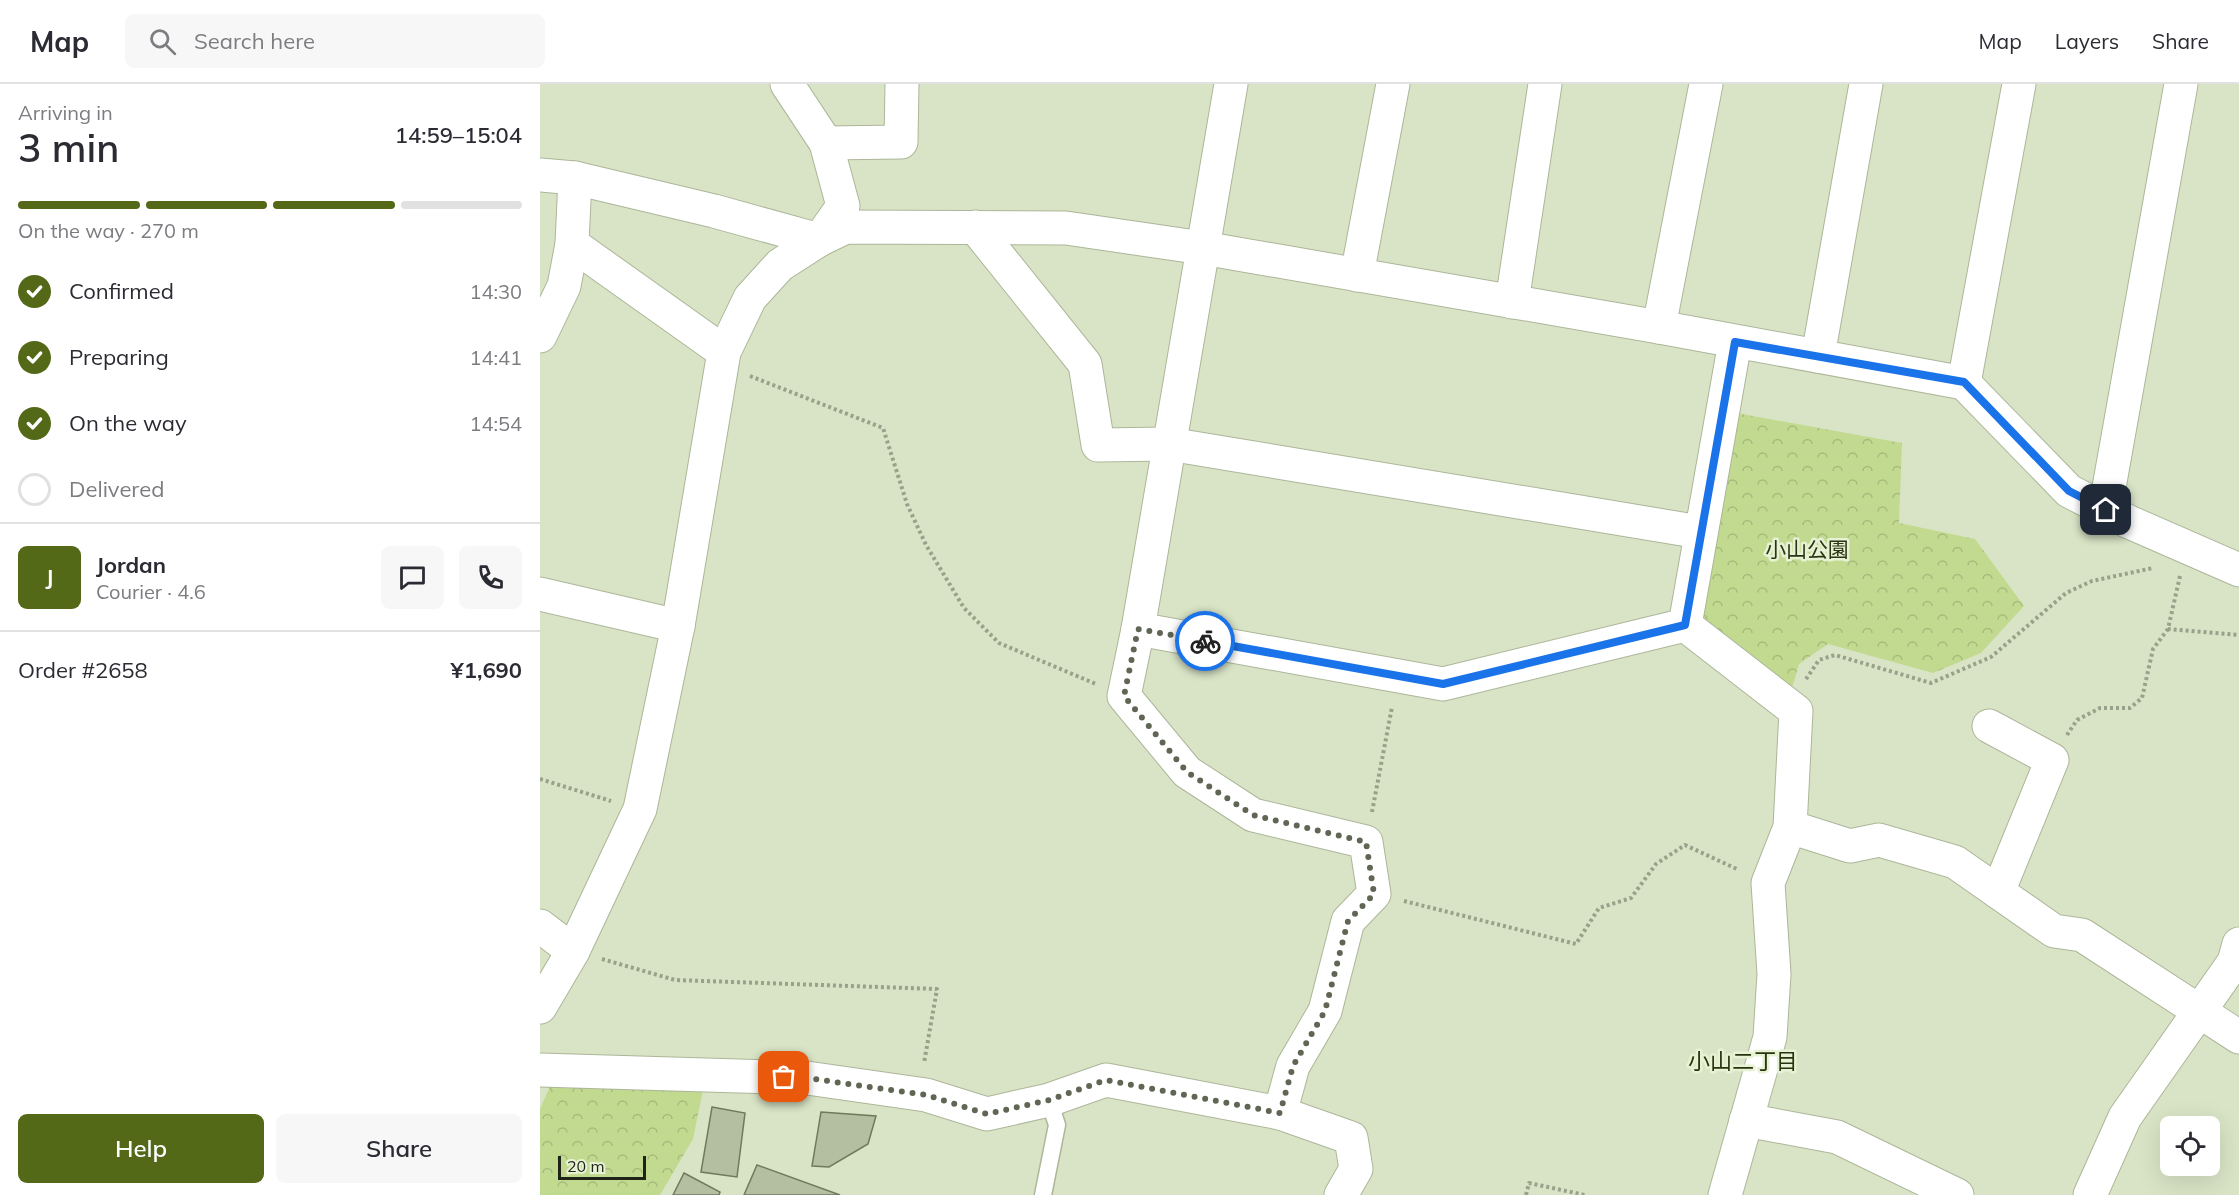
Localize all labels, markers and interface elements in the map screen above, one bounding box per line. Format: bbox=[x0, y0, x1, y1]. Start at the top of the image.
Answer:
search box bbox=[125, 14, 545, 68]
text: Map bbox=[30, 24, 89, 59]
icon: search bbox=[146, 25, 179, 58]
text: Search here bbox=[194, 27, 315, 55]
text: Map bbox=[1979, 28, 2022, 54]
text: Layers bbox=[2055, 28, 2119, 54]
text: Share bbox=[2152, 28, 2209, 54]
text: Arriving in bbox=[18, 100, 113, 125]
text: 14:59–15:04 bbox=[395, 121, 522, 149]
text: 3 min bbox=[18, 123, 119, 172]
text: On the way · 270 m bbox=[18, 218, 199, 243]
icon: check bbox=[18, 275, 51, 308]
text: Confirmed bbox=[69, 277, 174, 305]
text: 14:30 bbox=[469, 279, 522, 304]
icon: check bbox=[18, 341, 51, 374]
text: Preparing bbox=[69, 343, 169, 371]
text: 14:41 bbox=[469, 345, 522, 370]
icon: check bbox=[18, 407, 51, 440]
text: On the way bbox=[69, 409, 187, 437]
text: 14:54 bbox=[469, 411, 522, 436]
text: Delivered bbox=[69, 475, 164, 503]
pin bbox=[2080, 484, 2131, 535]
icon: home bbox=[2089, 493, 2122, 526]
park label: 小山公園 bbox=[1765, 536, 1849, 562]
button: chat bbox=[381, 546, 444, 609]
button: phone bbox=[459, 546, 522, 609]
text: Jordan bbox=[96, 551, 166, 579]
text: J bbox=[46, 563, 53, 591]
text: Courier · 4.6 bbox=[96, 579, 206, 604]
courier bbox=[1175, 611, 1235, 671]
icon: bike bbox=[1189, 625, 1222, 658]
text: Order #2658 bbox=[18, 656, 148, 684]
text: ¥1,690 bbox=[451, 656, 522, 684]
district label: 小山二丁目 bbox=[1688, 1047, 1798, 1075]
pin bbox=[758, 1051, 809, 1102]
icon: bag bbox=[767, 1060, 800, 1093]
button: Help bbox=[18, 1114, 264, 1183]
button: Share bbox=[276, 1114, 522, 1183]
map controls bbox=[2160, 1116, 2220, 1176]
button: locate bbox=[2160, 1116, 2220, 1176]
scale bar bbox=[558, 1153, 646, 1180]
text: 20 m bbox=[567, 1156, 604, 1176]

